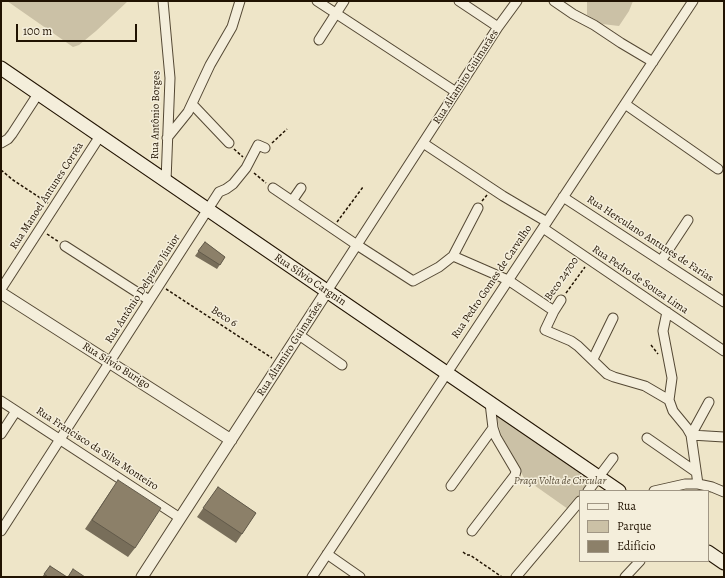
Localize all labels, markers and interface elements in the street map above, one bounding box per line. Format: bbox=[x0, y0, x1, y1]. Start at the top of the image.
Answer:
scale bar bbox=[18, 16, 139, 42]
text: 100 m bbox=[23, 23, 52, 39]
street label: Rua Altamiro Guimarães bbox=[430, 27, 502, 127]
street label: Rua Antônio Borges bbox=[149, 71, 163, 159]
street label: Rua Manoel Antunes Corrêa bbox=[7, 140, 87, 252]
street label: Rua Herculano Antunes de Farias bbox=[584, 193, 716, 285]
street label: Rua Pedro Gomes de Carvalho bbox=[449, 223, 535, 341]
street label: Rua Antônio Delpizzo Júnior bbox=[103, 232, 183, 346]
street label: Rua Pedro de Souza Lima bbox=[589, 243, 691, 317]
street label: Rua Sílvio Cargnin bbox=[272, 251, 348, 309]
street label: Beco 24700 bbox=[542, 255, 582, 303]
street label: Rua Altamiro Guimarães bbox=[254, 299, 326, 399]
street label: Beco 6 bbox=[208, 304, 240, 330]
street label: Rua Sílvio Burigo bbox=[80, 340, 152, 392]
street label: Rua Francisco da Silva Monteiro bbox=[33, 404, 161, 494]
park label: Praça Volta de Circular bbox=[514, 474, 606, 488]
legend bbox=[579, 490, 709, 562]
text: Rua bbox=[617, 498, 636, 514]
text: Parque bbox=[617, 518, 652, 534]
text: Edifício bbox=[617, 538, 655, 554]

